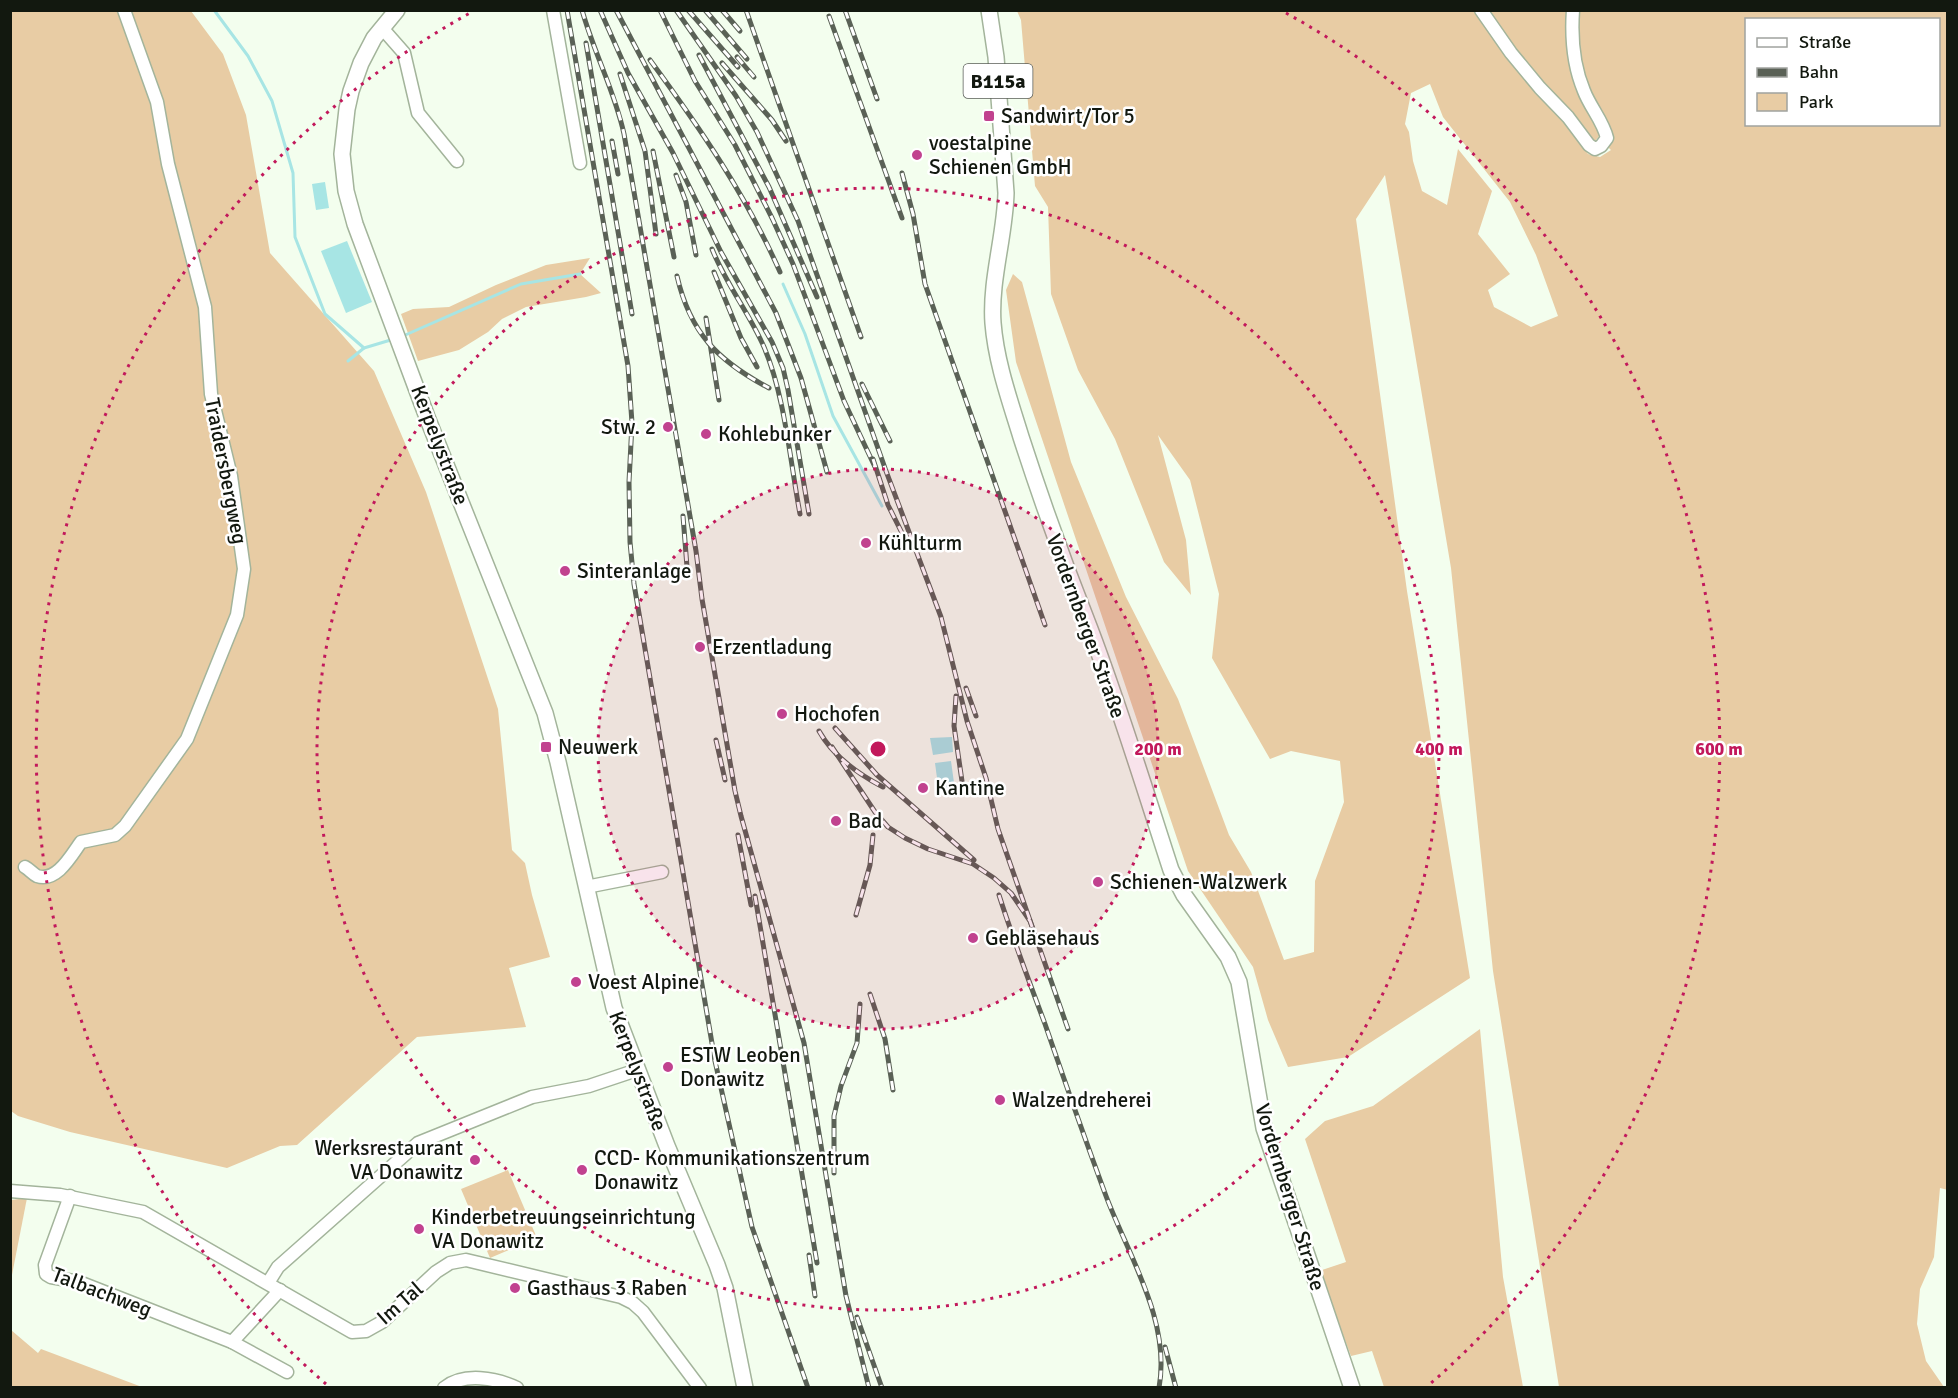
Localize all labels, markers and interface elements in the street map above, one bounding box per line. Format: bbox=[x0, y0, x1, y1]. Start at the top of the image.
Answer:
legend bbox=[1745, 18, 1940, 126]
text: Straße bbox=[1799, 31, 1851, 53]
text: Bahn bbox=[1799, 61, 1839, 83]
road number: B115a bbox=[964, 64, 1032, 98]
text: Park bbox=[1799, 91, 1834, 113]
place label: Sandwirt/Tor 5 bbox=[1001, 103, 1135, 129]
marker: Sandwirt/Tor 5 bbox=[982, 109, 996, 123]
place label: voestalpine Schienen GmbH bbox=[929, 130, 1072, 180]
marker: voestalpine Schienen GmbH bbox=[910, 148, 924, 162]
street label: Kerpelystraße bbox=[405, 381, 475, 509]
street label: Traidersbergweg bbox=[199, 396, 253, 546]
place label: Stw. 2 bbox=[601, 414, 656, 440]
marker: Stw. 2 bbox=[661, 420, 675, 434]
place label: Kohlebunker bbox=[718, 421, 832, 447]
marker: Kohlebunker bbox=[699, 427, 713, 441]
place label: Kühlturm bbox=[878, 530, 962, 556]
street label: Vordernberger Straße bbox=[1041, 530, 1131, 722]
marker: Kühlturm bbox=[859, 536, 873, 550]
place label: Sinteranlage bbox=[577, 558, 692, 584]
marker: Sinteranlage bbox=[558, 564, 572, 578]
place label: Erzentladung bbox=[712, 634, 832, 660]
marker: Erzentladung bbox=[693, 640, 707, 654]
place label: Hochofen bbox=[794, 701, 880, 727]
marker: Hochofen bbox=[775, 707, 789, 721]
place label: Neuwerk bbox=[558, 734, 638, 760]
text: 200 m bbox=[1134, 738, 1182, 760]
text: 400 m bbox=[1415, 738, 1463, 760]
text: 600 m bbox=[1695, 738, 1743, 760]
centre of rings bbox=[868, 739, 888, 759]
marker: Neuwerk bbox=[539, 740, 553, 754]
place label: Kantine bbox=[935, 775, 1005, 801]
marker: Kantine bbox=[916, 781, 930, 795]
place label: Bad bbox=[848, 808, 882, 834]
marker: Bad bbox=[829, 814, 843, 828]
place label: Schienen-Walzwerk bbox=[1110, 869, 1288, 895]
marker: Schienen-Walzwerk bbox=[1091, 875, 1105, 889]
place label: Gebläsehaus bbox=[985, 925, 1099, 951]
marker: Gebläsehaus bbox=[966, 931, 980, 945]
place label: Voest Alpine bbox=[588, 969, 699, 995]
marker: Voest Alpine bbox=[569, 975, 583, 989]
street label: Kerpelystraße bbox=[603, 1007, 673, 1135]
place label: ESTW Leoben Donawitz bbox=[680, 1042, 801, 1092]
marker: ESTW Leoben Donawitz bbox=[661, 1060, 675, 1074]
place label: Walzendreherei bbox=[1012, 1087, 1152, 1113]
marker: Walzendreherei bbox=[993, 1093, 1007, 1107]
street label: Vordernberger Straße bbox=[1249, 1100, 1331, 1294]
place label: Werksrestaurant VA Donawitz bbox=[314, 1135, 463, 1185]
place label: CCD- Kommunikationszentrum Donawitz bbox=[594, 1145, 870, 1195]
marker: Werksrestaurant VA Donawitz bbox=[468, 1153, 482, 1167]
marker: CCD- Kommunikationszentrum Donawitz bbox=[575, 1163, 589, 1177]
place label: Kinderbetreuungseinrichtung VA Donawitz bbox=[431, 1204, 696, 1254]
marker: Kinderbetreuungseinrichtung VA Donawitz bbox=[412, 1222, 426, 1236]
street label: Talbachweg bbox=[48, 1261, 156, 1323]
place label: Gasthaus 3 Raben bbox=[527, 1275, 687, 1301]
street label: Im Tal bbox=[371, 1276, 429, 1330]
marker: Gasthaus 3 Raben bbox=[508, 1281, 522, 1295]

